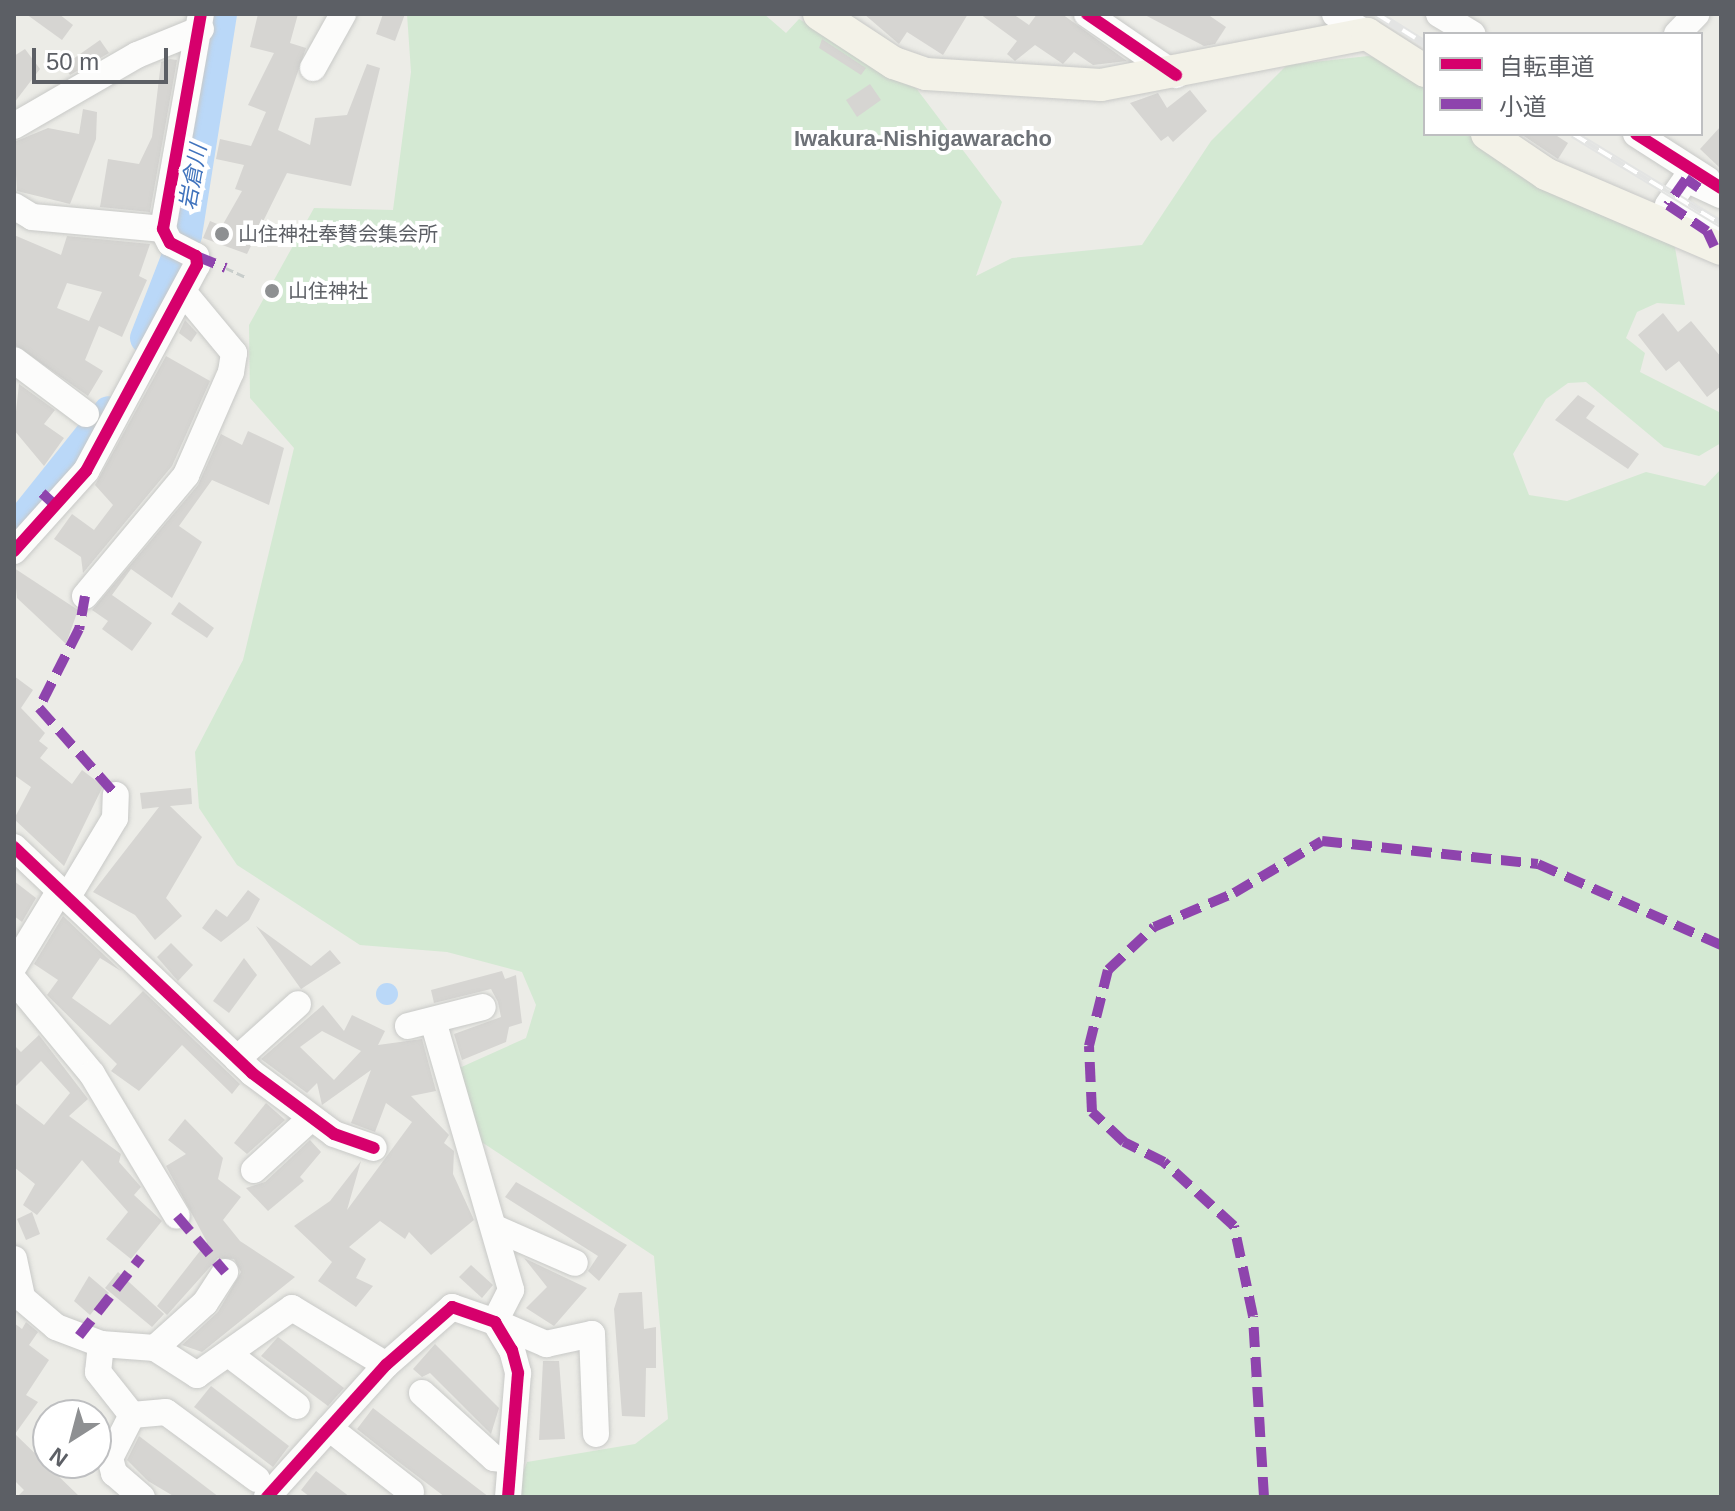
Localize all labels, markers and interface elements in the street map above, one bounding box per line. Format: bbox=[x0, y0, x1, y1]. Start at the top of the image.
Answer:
scale bar bbox=[36, 32, 172, 82]
legend bbox=[1423, 32, 1703, 136]
text: 50 m bbox=[46, 48, 99, 75]
text: 自転車道 bbox=[1499, 53, 1595, 80]
text: 小道 bbox=[1499, 93, 1547, 120]
district label: Iwakura-Nishigawaracho bbox=[794, 126, 1052, 152]
water label: 岩倉川 bbox=[174, 142, 212, 212]
place label: 山住神社奉賛会集会所 bbox=[238, 222, 438, 246]
marker: 山住神社奉賛会集会所 bbox=[213, 225, 231, 243]
place label: 山住神社 bbox=[288, 279, 368, 303]
marker: 山住神社 bbox=[263, 282, 281, 300]
north arrow bbox=[32, 1399, 112, 1479]
text: N bbox=[45, 1442, 73, 1472]

